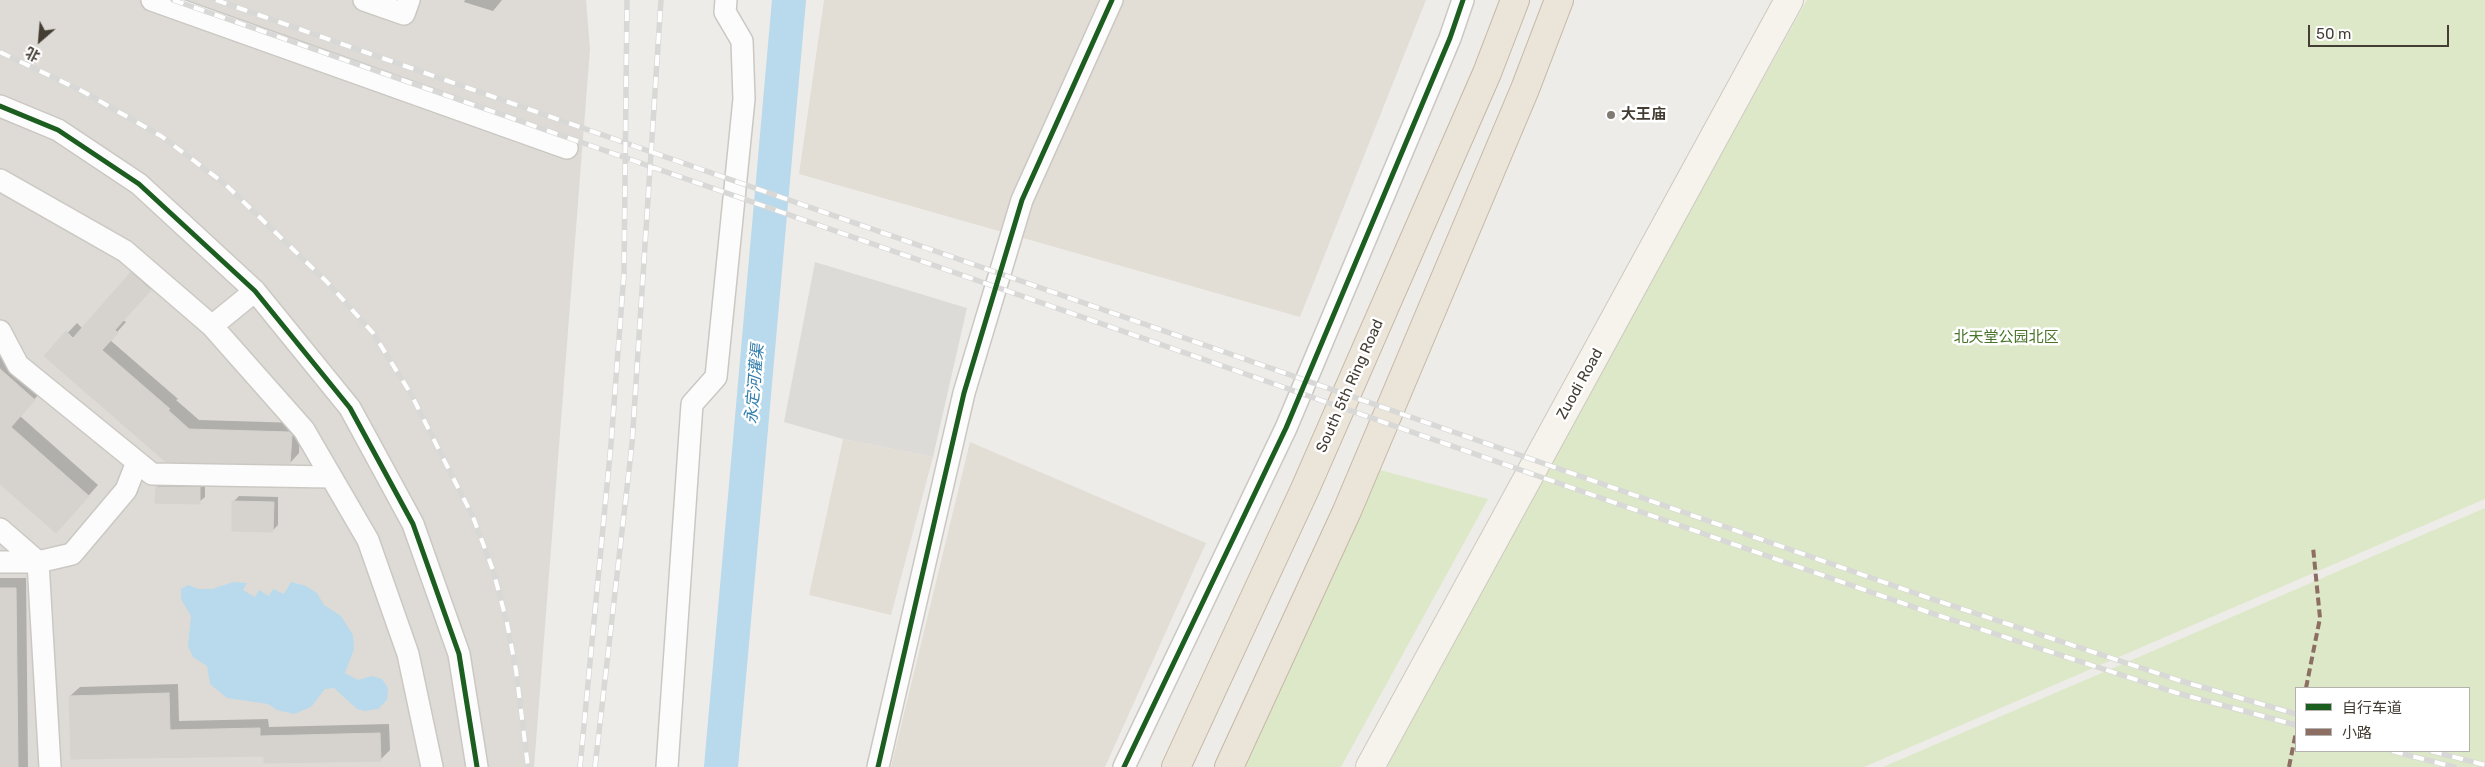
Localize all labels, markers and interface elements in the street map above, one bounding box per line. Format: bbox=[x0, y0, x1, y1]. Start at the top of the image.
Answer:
north arrow bbox=[15, 15, 65, 65]
scale bar bbox=[2310, 15, 2451, 47]
text: 50 m bbox=[2316, 25, 2351, 43]
text: 北 bbox=[23, 43, 43, 65]
place label: 大王庙 bbox=[1621, 106, 1666, 124]
marker: 大王庙 bbox=[1605, 109, 1617, 121]
street label: South 5th Ring Road bbox=[1313, 317, 1387, 455]
park label: 北天堂公园北区 bbox=[1954, 329, 2058, 347]
water label: 永定河灌渠 bbox=[742, 343, 768, 425]
street label: Zuodi Road bbox=[1553, 345, 1607, 423]
legend bbox=[2295, 687, 2470, 752]
text: 自行车道 bbox=[2342, 699, 2402, 717]
text: 小路 bbox=[2342, 724, 2372, 742]

